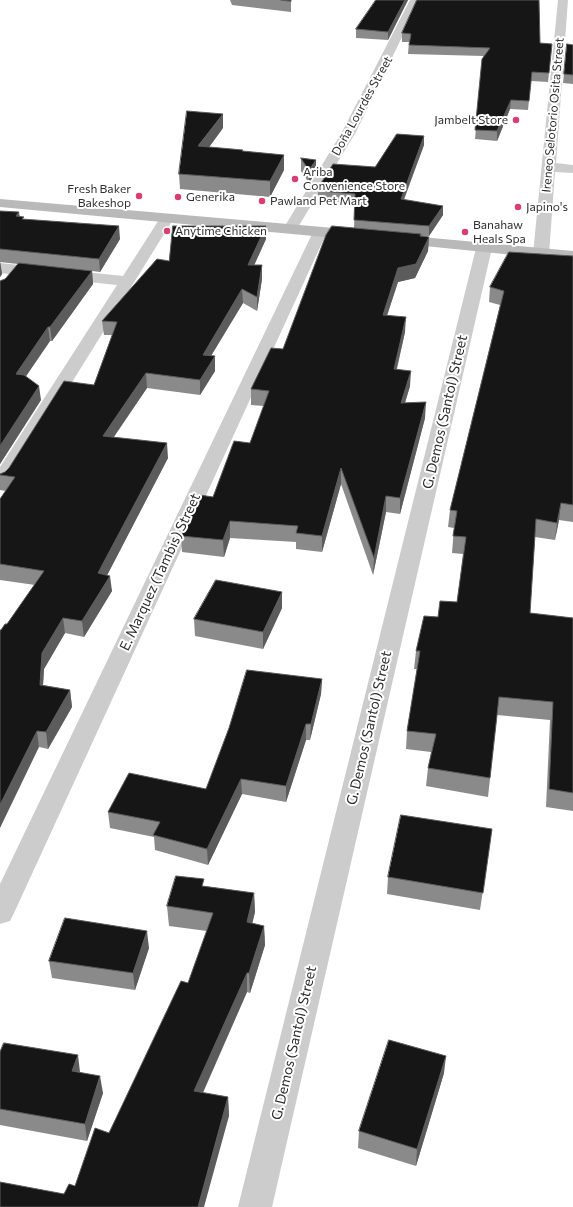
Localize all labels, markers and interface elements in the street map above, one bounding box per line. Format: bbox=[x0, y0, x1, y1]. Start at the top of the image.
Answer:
street label: Ireneo Selotorio Osita Street bbox=[539, 37, 567, 193]
street label: Doña Lourdes Street bbox=[329, 54, 395, 158]
place label: Jambelt Store bbox=[434, 113, 508, 127]
marker: Jambelt Store bbox=[511, 115, 521, 125]
place label: Ariba Convenience Store bbox=[303, 165, 405, 193]
marker: Ariba Convenience Store bbox=[290, 174, 300, 184]
place label: Fresh Baker Bakeshop bbox=[67, 182, 131, 210]
place label: Generika bbox=[186, 190, 235, 204]
marker: Fresh Baker Bakeshop bbox=[134, 191, 144, 201]
marker: Generika bbox=[173, 192, 183, 202]
place label: Pawland Pet Mart bbox=[270, 194, 367, 208]
marker: Pawland Pet Mart bbox=[257, 196, 267, 206]
place label: Japino's bbox=[526, 200, 568, 214]
marker: Japino's bbox=[513, 202, 523, 212]
place label: Banahaw Heals Spa bbox=[473, 218, 526, 246]
place label: Anytime Chicken bbox=[175, 224, 267, 238]
marker: Anytime Chicken bbox=[162, 226, 172, 236]
marker: Banahaw Heals Spa bbox=[460, 227, 470, 237]
street label: G. Demos (Santol) Street bbox=[419, 333, 471, 491]
street label: E. Marquez (Tambis) Street bbox=[116, 491, 204, 653]
street label: G. Demos (Santol) Street bbox=[343, 649, 395, 807]
street label: G. Demos (Santol) Street bbox=[268, 964, 320, 1122]

